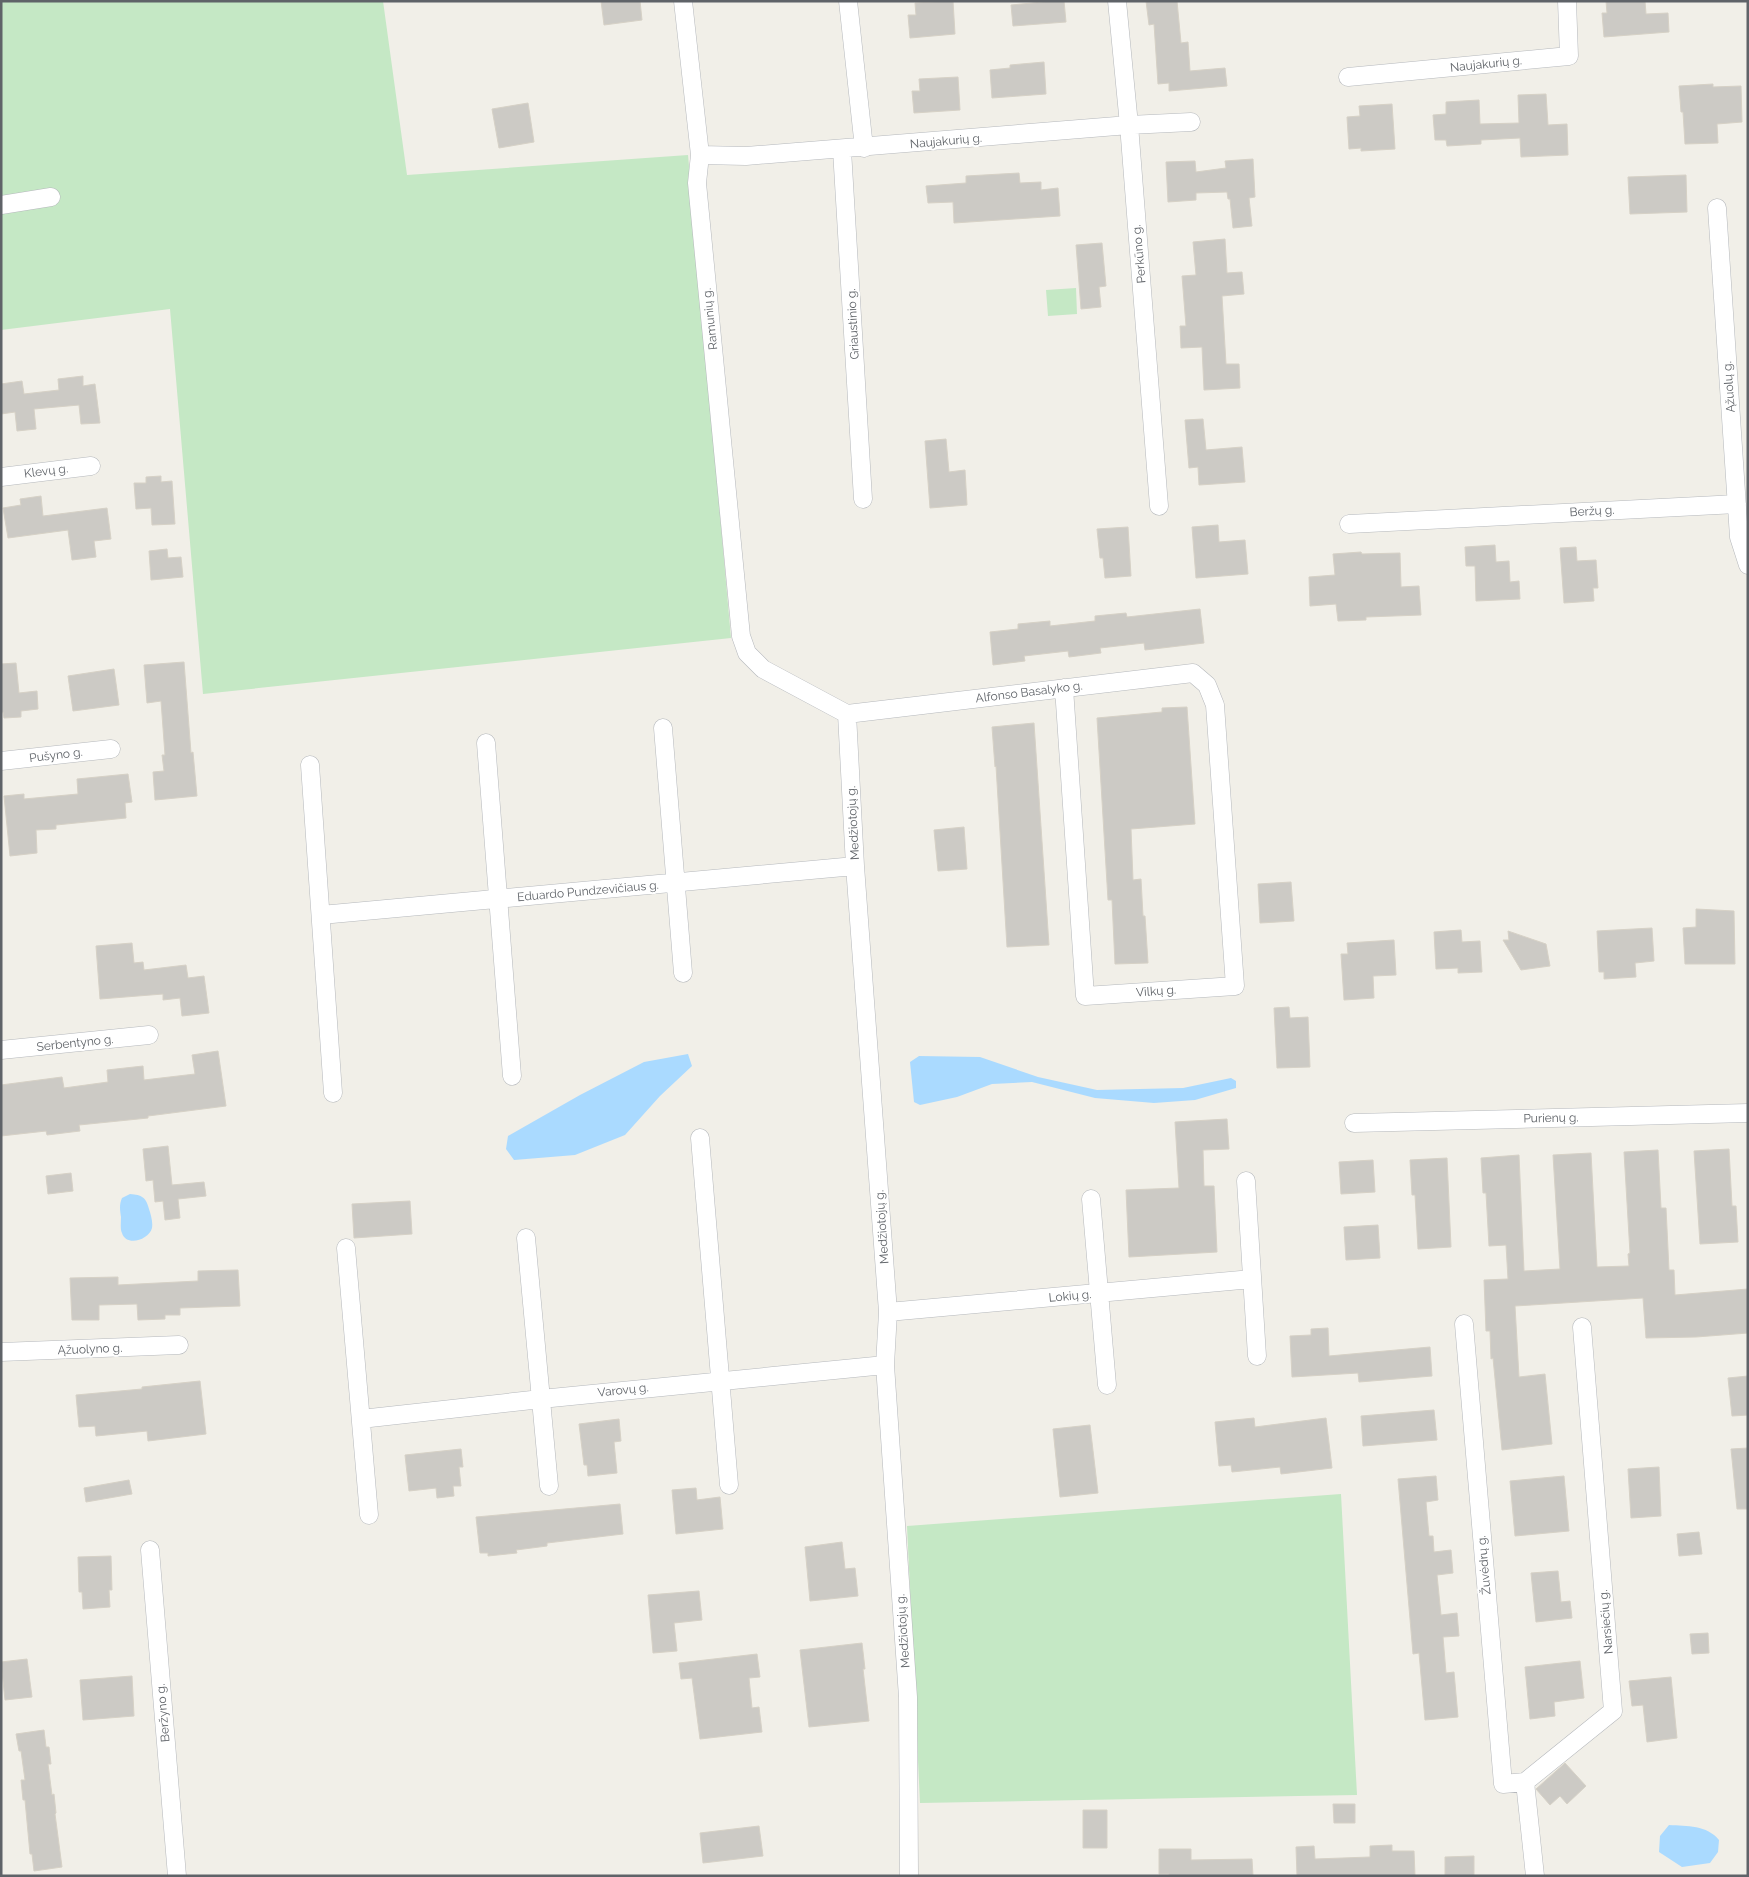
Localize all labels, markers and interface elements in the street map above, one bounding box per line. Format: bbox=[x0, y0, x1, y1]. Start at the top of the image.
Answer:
street label: Naujakurių g. bbox=[1449, 53, 1523, 75]
street label: Naujakurių g. bbox=[909, 131, 983, 151]
street label: Perkūno g. bbox=[1129, 224, 1149, 284]
street label: Ramunių g. bbox=[700, 287, 720, 351]
street label: Griaustinio g. bbox=[844, 288, 862, 360]
street label: Ąžuolų g. bbox=[1720, 361, 1738, 413]
street label: Klevų g. bbox=[23, 461, 69, 481]
street label: Beržų g. bbox=[1569, 503, 1615, 519]
street label: Alfonso Basalyko g. bbox=[975, 678, 1083, 706]
street label: Pušyno g. bbox=[29, 745, 83, 765]
street label: Medžiotojų g. bbox=[844, 786, 862, 860]
street label: Eduardo Pundzevičiaus g. bbox=[517, 878, 659, 904]
street label: Vilkų g. bbox=[1135, 983, 1177, 999]
street label: Serbentyno g. bbox=[36, 1032, 114, 1054]
street label: Purienų g. bbox=[1523, 1111, 1579, 1125]
street label: Medžiotojų g. bbox=[872, 1190, 892, 1264]
street label: Lokių g. bbox=[1048, 1287, 1092, 1305]
street label: Ąžuolyno g. bbox=[57, 1341, 123, 1357]
street label: Varovų g. bbox=[597, 1380, 649, 1400]
street label: Žuvėdrų g. bbox=[1474, 1535, 1494, 1595]
street label: Narsiečių g. bbox=[1596, 1589, 1616, 1655]
street label: Medžiotojų g. bbox=[893, 1594, 913, 1668]
street label: Beržyno g. bbox=[153, 1683, 173, 1743]

